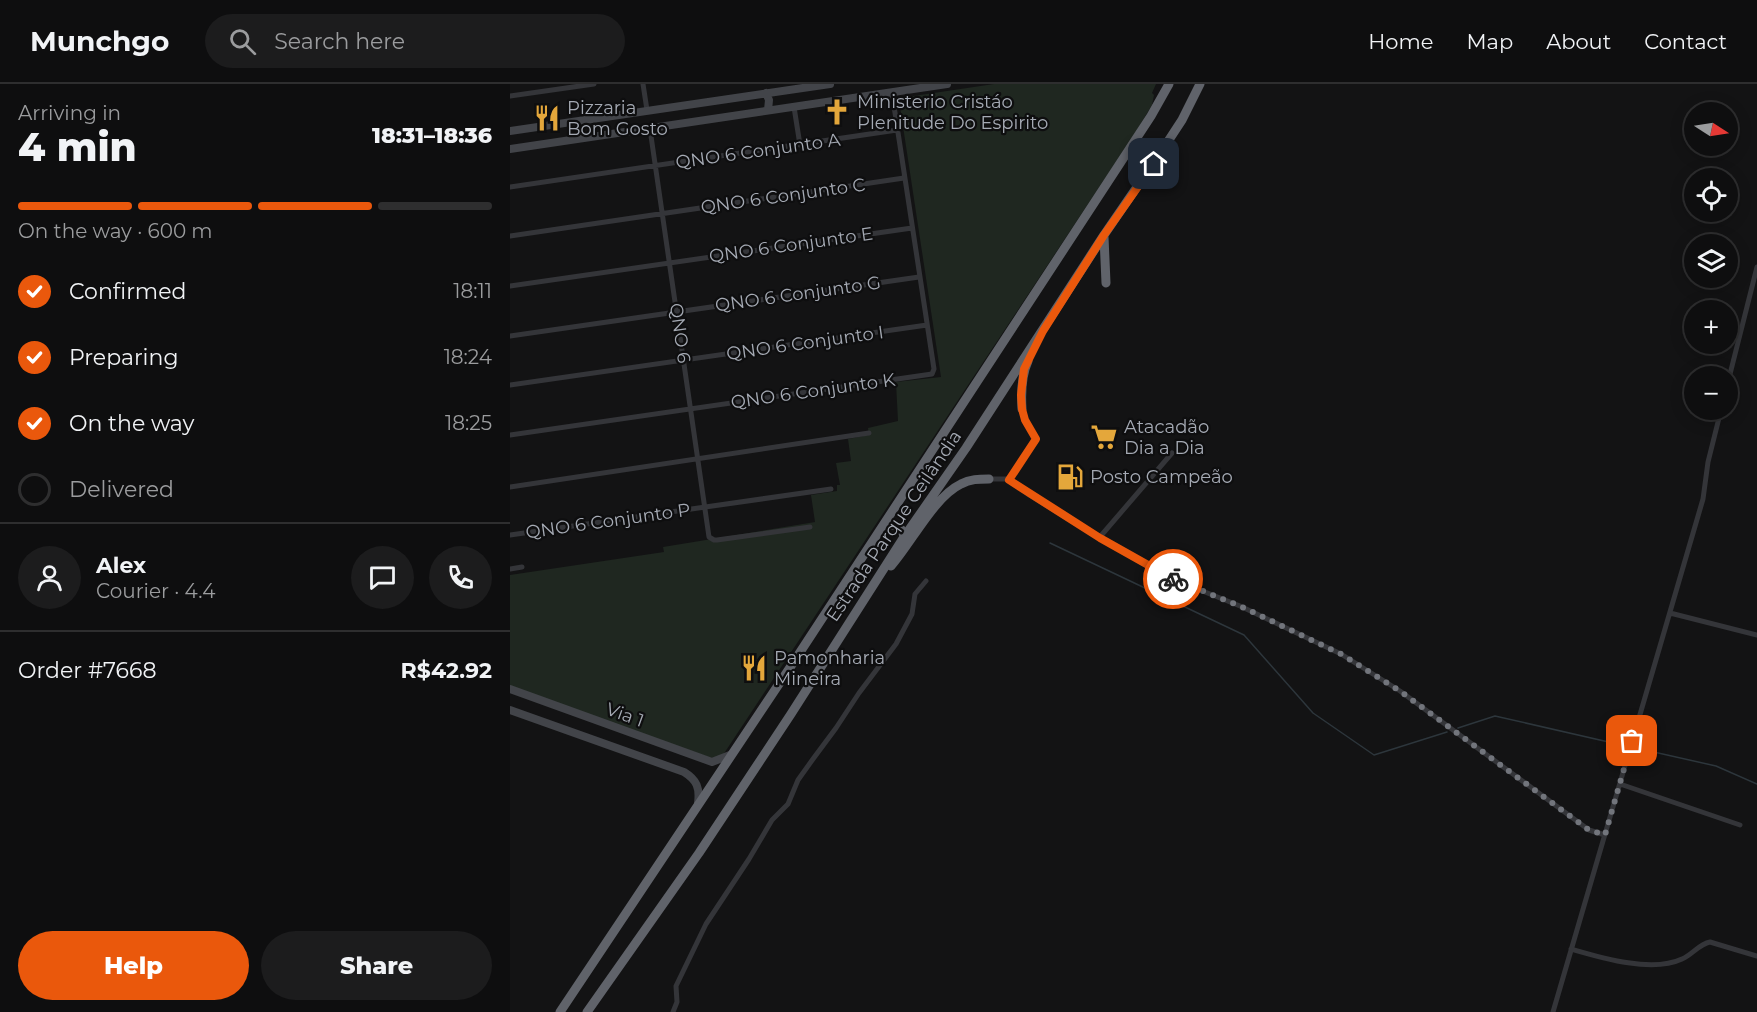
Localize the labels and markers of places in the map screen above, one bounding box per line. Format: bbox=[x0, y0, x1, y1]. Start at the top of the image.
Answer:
place label: Ministerio Cristáo Plenitude Do Espirito bbox=[857, 91, 1048, 134]
place label: Pizzaria Bom Gosto bbox=[567, 97, 668, 140]
church icon: Ministerio Cristáo Plenitude Do Espirito bbox=[822, 97, 852, 127]
restaurant icon: Pizzaria Bom Gosto bbox=[532, 103, 562, 133]
pin bbox=[1128, 138, 1179, 189]
place label: Atacadão Dia a Dia bbox=[1124, 416, 1209, 459]
supermarket icon: Atacadão Dia a Dia bbox=[1089, 422, 1119, 452]
fuel station icon: Posto Campeão bbox=[1055, 462, 1085, 492]
place label: Posto Campeão bbox=[1090, 466, 1233, 488]
place label: Pamonharia Mineira bbox=[774, 647, 885, 690]
restaurant icon: Pamonharia Mineira bbox=[739, 653, 769, 683]
pin bbox=[1606, 715, 1657, 766]

